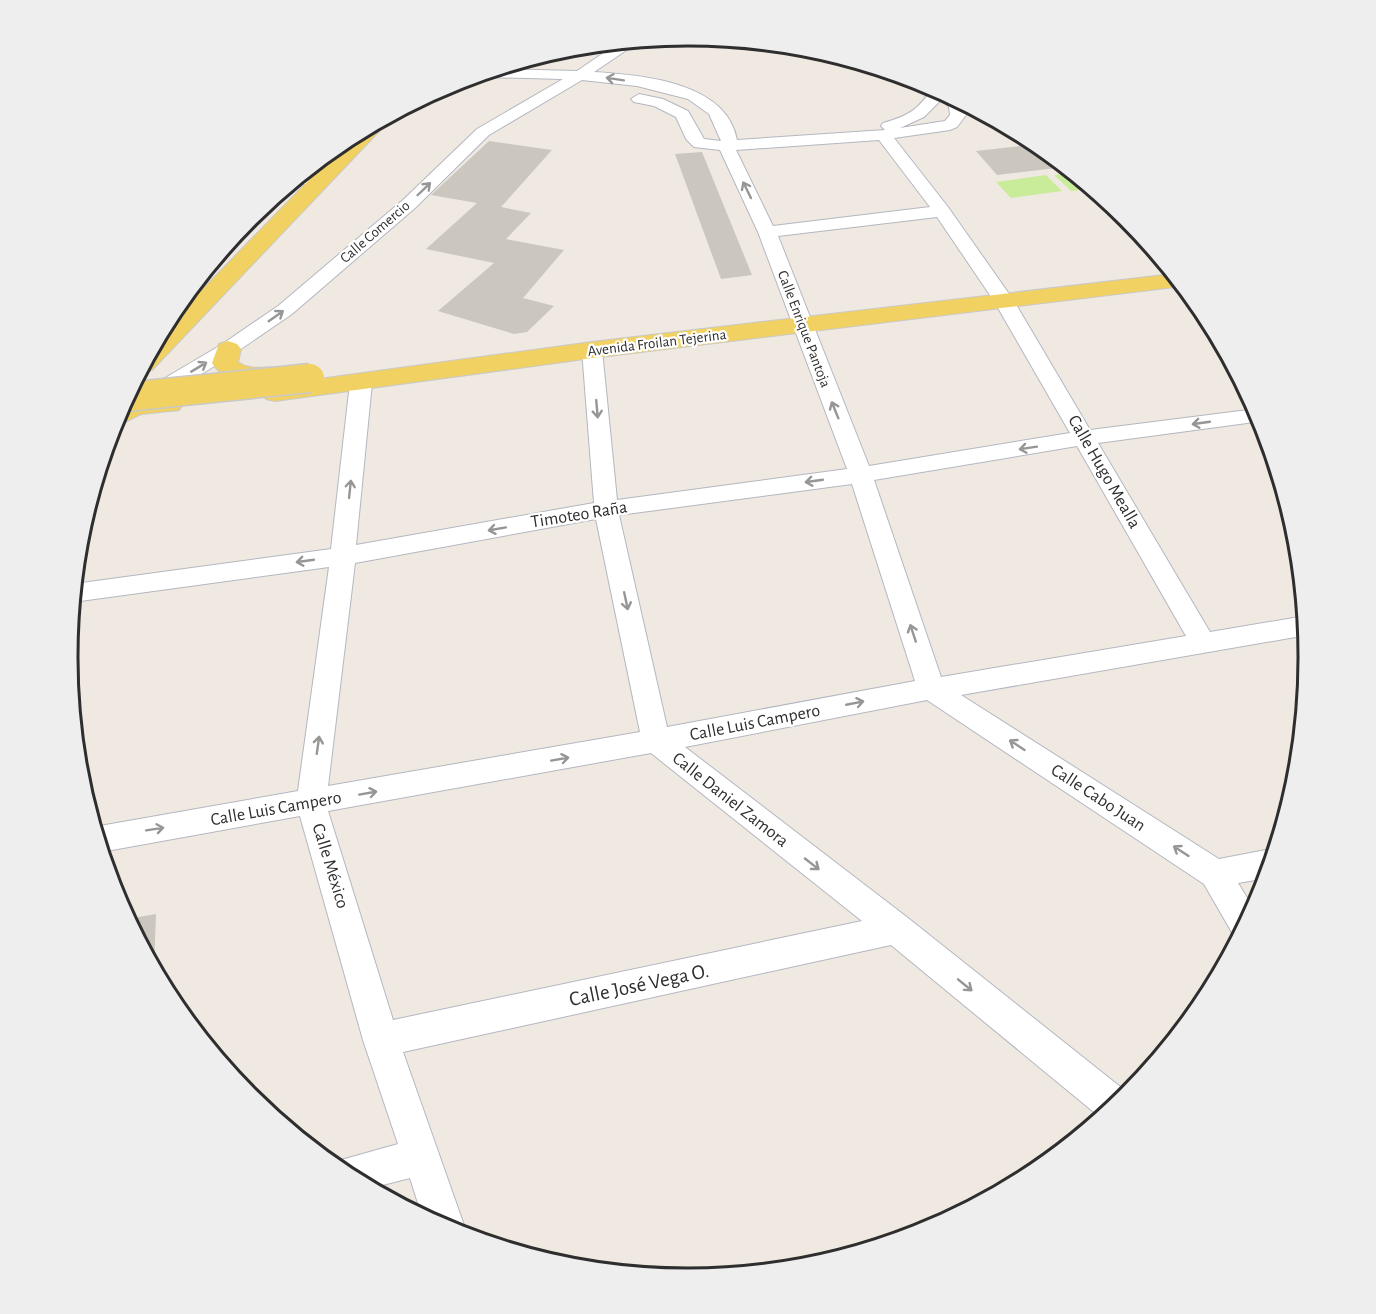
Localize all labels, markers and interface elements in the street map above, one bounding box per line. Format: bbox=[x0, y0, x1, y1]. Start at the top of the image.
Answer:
one-way arrow bbox=[606, 73, 626, 84]
one-way arrow bbox=[417, 182, 432, 196]
one-way arrow bbox=[740, 182, 752, 200]
street label: Calle Comercio bbox=[337, 198, 413, 266]
street label: Calle Enrique Pantoja bbox=[775, 268, 833, 390]
one-way arrow bbox=[268, 310, 284, 322]
street label: Avenida Froilan Tejerina bbox=[587, 327, 727, 359]
one-way arrow bbox=[190, 360, 207, 372]
one-way arrow bbox=[592, 398, 603, 418]
one-way arrow bbox=[829, 401, 840, 419]
street label: Calle Hugo Mealla bbox=[1064, 412, 1144, 532]
one-way arrow bbox=[1192, 417, 1212, 428]
one-way arrow bbox=[1018, 442, 1038, 453]
one-way arrow bbox=[805, 476, 825, 487]
one-way arrow bbox=[345, 480, 356, 500]
street label: Timoteo Raña bbox=[529, 498, 629, 532]
one-way arrow bbox=[487, 523, 507, 534]
one-way arrow bbox=[295, 556, 315, 567]
one-way arrow bbox=[621, 591, 632, 610]
one-way arrow bbox=[907, 624, 918, 643]
one-way arrow bbox=[845, 698, 865, 709]
street label: Calle Luis Campero bbox=[688, 701, 822, 744]
one-way arrow bbox=[313, 736, 324, 756]
one-way arrow bbox=[1009, 739, 1026, 751]
street label: Calle Daniel Zamora bbox=[669, 749, 791, 851]
one-way arrow bbox=[550, 753, 570, 764]
street label: Calle Cabo Juan bbox=[1048, 761, 1148, 835]
one-way arrow bbox=[358, 787, 378, 798]
street label: Calle Luis Campero bbox=[209, 789, 343, 829]
street label: Calle México bbox=[309, 821, 352, 911]
one-way arrow bbox=[145, 823, 164, 834]
one-way arrow bbox=[1172, 845, 1189, 858]
one-way arrow bbox=[804, 857, 820, 870]
street label: Calle José Vega O. bbox=[567, 960, 711, 1010]
one-way arrow bbox=[957, 979, 973, 992]

